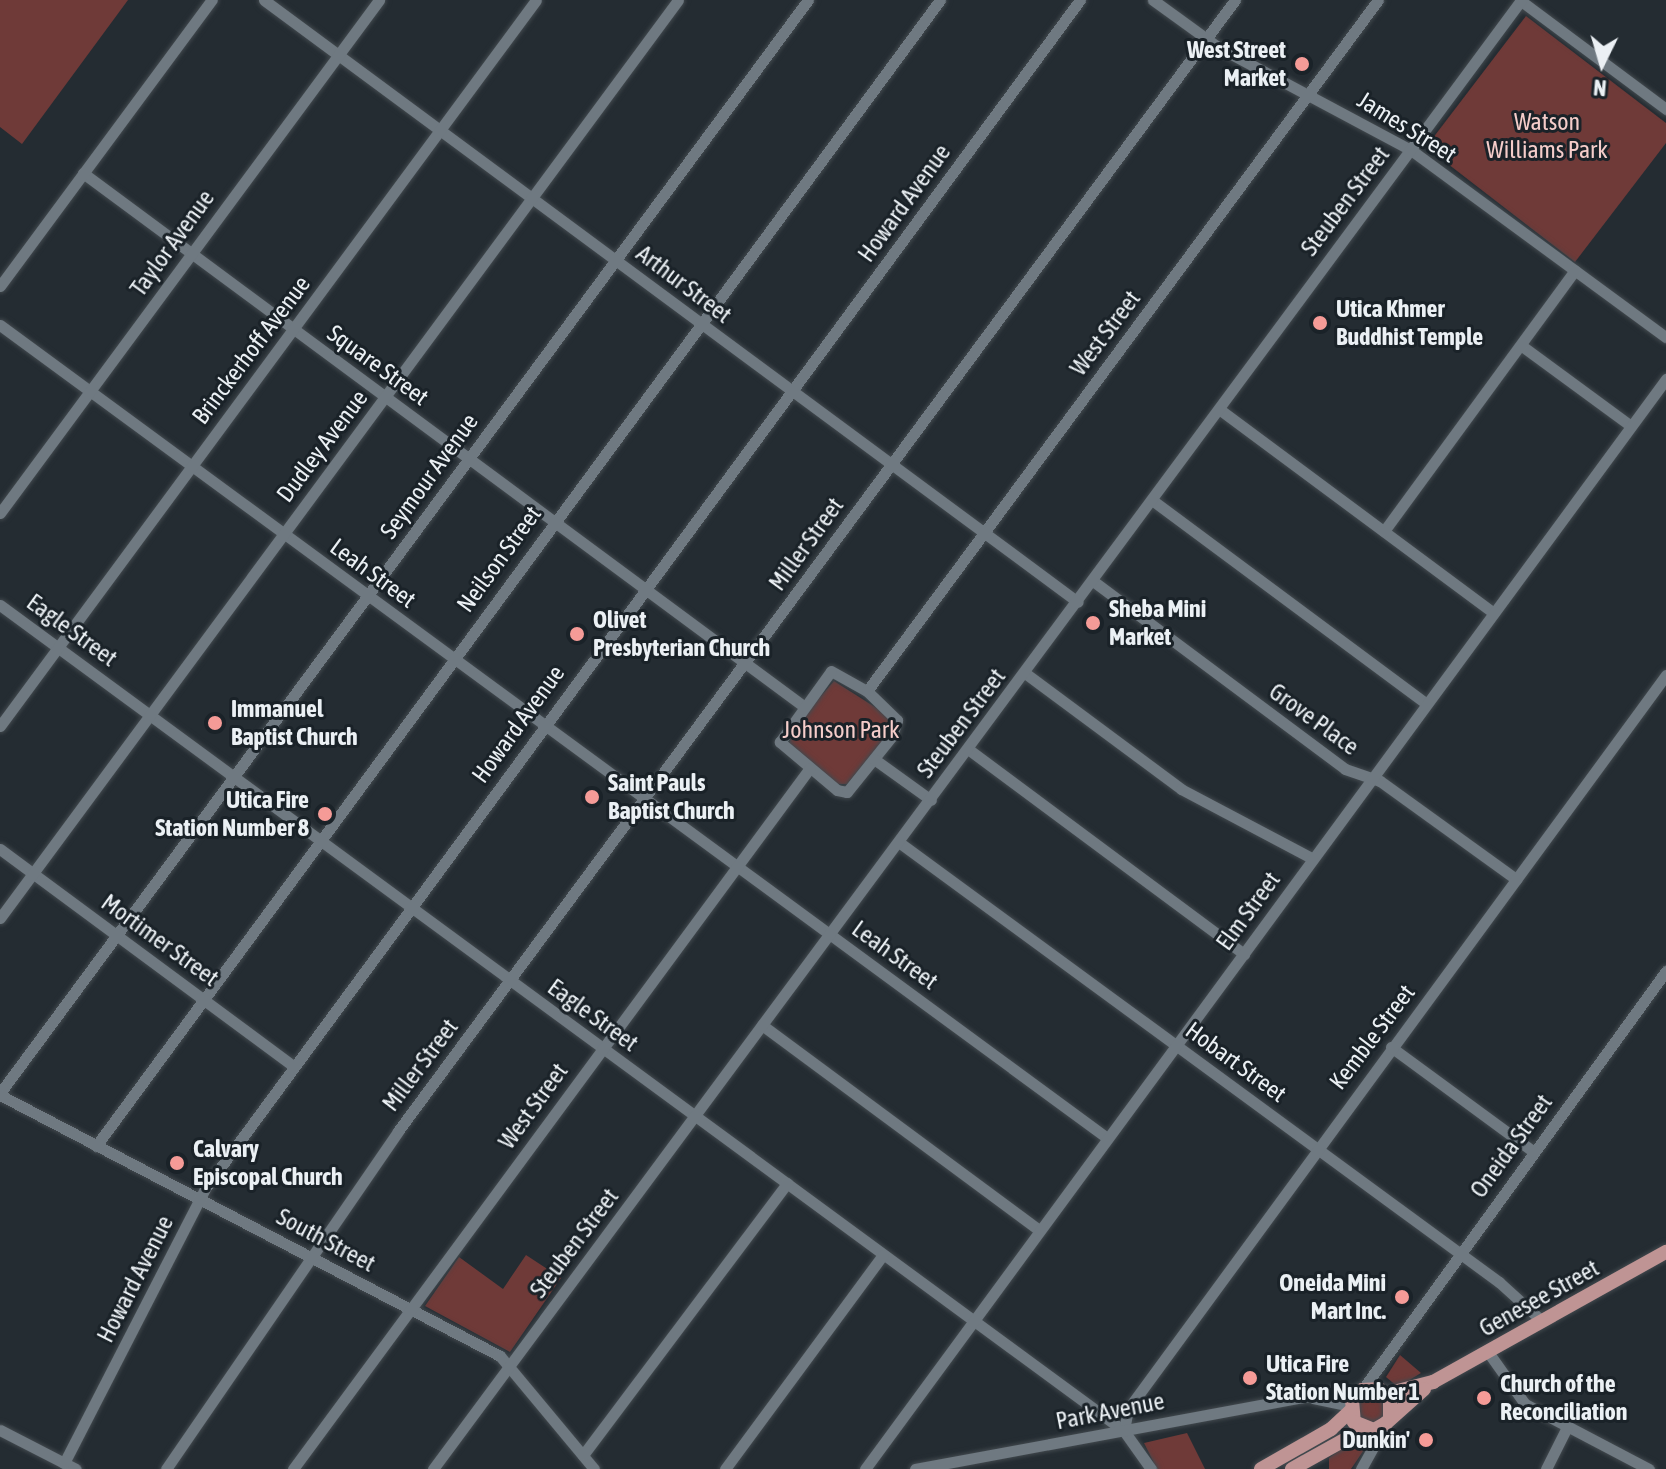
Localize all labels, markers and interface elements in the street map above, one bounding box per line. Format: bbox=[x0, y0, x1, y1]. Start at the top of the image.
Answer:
north arrow bbox=[1562, 24, 1642, 104]
place label: West Street Market bbox=[1187, 36, 1286, 92]
marker: West Street Market bbox=[1293, 55, 1311, 73]
text: N bbox=[1592, 74, 1608, 101]
street label: James Street bbox=[1352, 85, 1462, 169]
park label: Watson Williams Park bbox=[1486, 108, 1608, 164]
street label: Howard Avenue bbox=[852, 139, 956, 267]
street label: Steuben Street bbox=[1295, 141, 1395, 261]
street label: Taylor Avenue bbox=[124, 184, 220, 302]
street label: Arthur Street bbox=[631, 239, 737, 329]
street label: Brinckerhoff Avenue bbox=[186, 270, 316, 430]
street label: West Street bbox=[1064, 285, 1146, 381]
place label: Utica Khmer Buddhist Temple bbox=[1336, 295, 1483, 351]
marker: Utica Khmer Buddhist Temple bbox=[1311, 314, 1329, 332]
street label: Square Street bbox=[322, 319, 434, 411]
street label: Dudley Avenue bbox=[271, 384, 373, 508]
street label: Seymour Avenue bbox=[374, 408, 484, 544]
street label: Miller Street bbox=[763, 492, 849, 596]
street label: Neilson Street bbox=[451, 500, 547, 618]
street label: Leah Street bbox=[325, 532, 421, 614]
street label: Eagle Street bbox=[21, 588, 123, 672]
place label: Sheba Mini Market bbox=[1109, 595, 1206, 651]
place label: Olivet Presbyterian Church bbox=[593, 606, 770, 662]
marker: Sheba Mini Market bbox=[1084, 614, 1102, 632]
marker: Olivet Presbyterian Church bbox=[568, 625, 586, 643]
street label: Howard Avenue bbox=[466, 660, 570, 788]
street label: Steuben Street bbox=[911, 663, 1011, 783]
street label: Grove Place bbox=[1264, 677, 1364, 761]
place label: Immanuel Baptist Church bbox=[231, 695, 358, 751]
marker: Immanuel Baptist Church bbox=[206, 714, 224, 732]
park label: Johnson Park bbox=[783, 716, 899, 744]
place label: Saint Pauls Baptist Church bbox=[608, 769, 735, 825]
place label: Utica Fire Station Number 8 bbox=[155, 786, 309, 842]
marker: Saint Pauls Baptist Church bbox=[583, 788, 601, 806]
marker: Utica Fire Station Number 8 bbox=[316, 805, 334, 823]
street label: Elm Street bbox=[1210, 866, 1286, 956]
street label: Mortimer Street bbox=[96, 888, 224, 992]
street label: Leah Street bbox=[847, 914, 943, 996]
street label: Eagle Street bbox=[542, 973, 644, 1057]
street label: Kemble Street bbox=[1323, 979, 1421, 1095]
street label: Miller Street bbox=[376, 1013, 464, 1117]
street label: Hobart Street bbox=[1180, 1016, 1292, 1108]
street label: West Street bbox=[492, 1058, 574, 1154]
street label: Oneida Street bbox=[1464, 1089, 1558, 1203]
place label: Calvary Episcopal Church bbox=[193, 1135, 343, 1191]
marker: Calvary Episcopal Church bbox=[168, 1154, 186, 1172]
street label: Steuben Street bbox=[524, 1183, 624, 1303]
street label: South Street bbox=[272, 1202, 380, 1278]
street label: Howard Avenue bbox=[91, 1211, 179, 1347]
street label: Genesee Street bbox=[1474, 1253, 1604, 1343]
place label: Oneida Mini Mart Inc. bbox=[1279, 1269, 1386, 1325]
marker: Oneida Mini Mart Inc. bbox=[1393, 1288, 1411, 1306]
place label: Utica Fire Station Number 1 bbox=[1266, 1350, 1420, 1406]
marker: Utica Fire Station Number 1 bbox=[1241, 1369, 1259, 1387]
place label: Church of the Reconciliation bbox=[1500, 1370, 1627, 1426]
street label: Park Avenue bbox=[1053, 1386, 1167, 1436]
marker: Church of the Reconciliation bbox=[1475, 1389, 1493, 1407]
place label: Dunkin' bbox=[1342, 1426, 1410, 1454]
marker: Dunkin' bbox=[1417, 1431, 1435, 1449]

